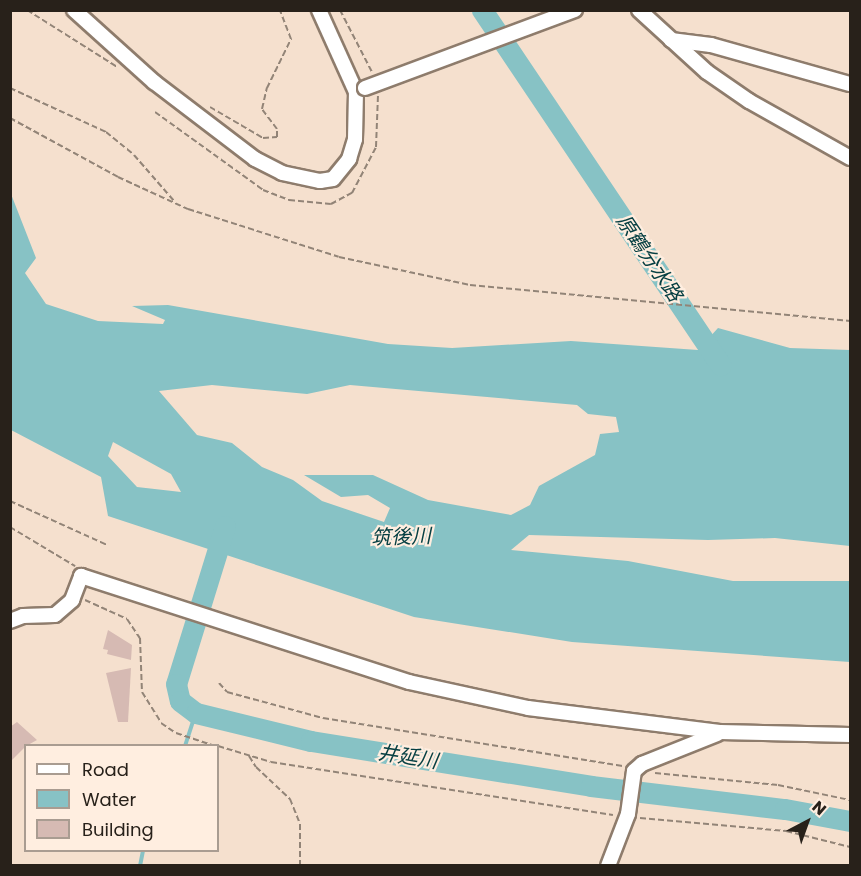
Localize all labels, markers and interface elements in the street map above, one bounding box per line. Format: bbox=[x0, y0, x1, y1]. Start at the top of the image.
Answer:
water label: 原鶴分水路 bbox=[611, 210, 687, 306]
water label: 筑後川 bbox=[371, 524, 431, 550]
water label: 井延川 bbox=[376, 740, 440, 774]
legend bbox=[24, 744, 219, 852]
text: Road bbox=[82, 757, 129, 782]
text: Water bbox=[82, 787, 136, 812]
north arrow bbox=[777, 792, 837, 852]
text: N bbox=[807, 795, 831, 821]
text: Building bbox=[82, 817, 154, 842]

